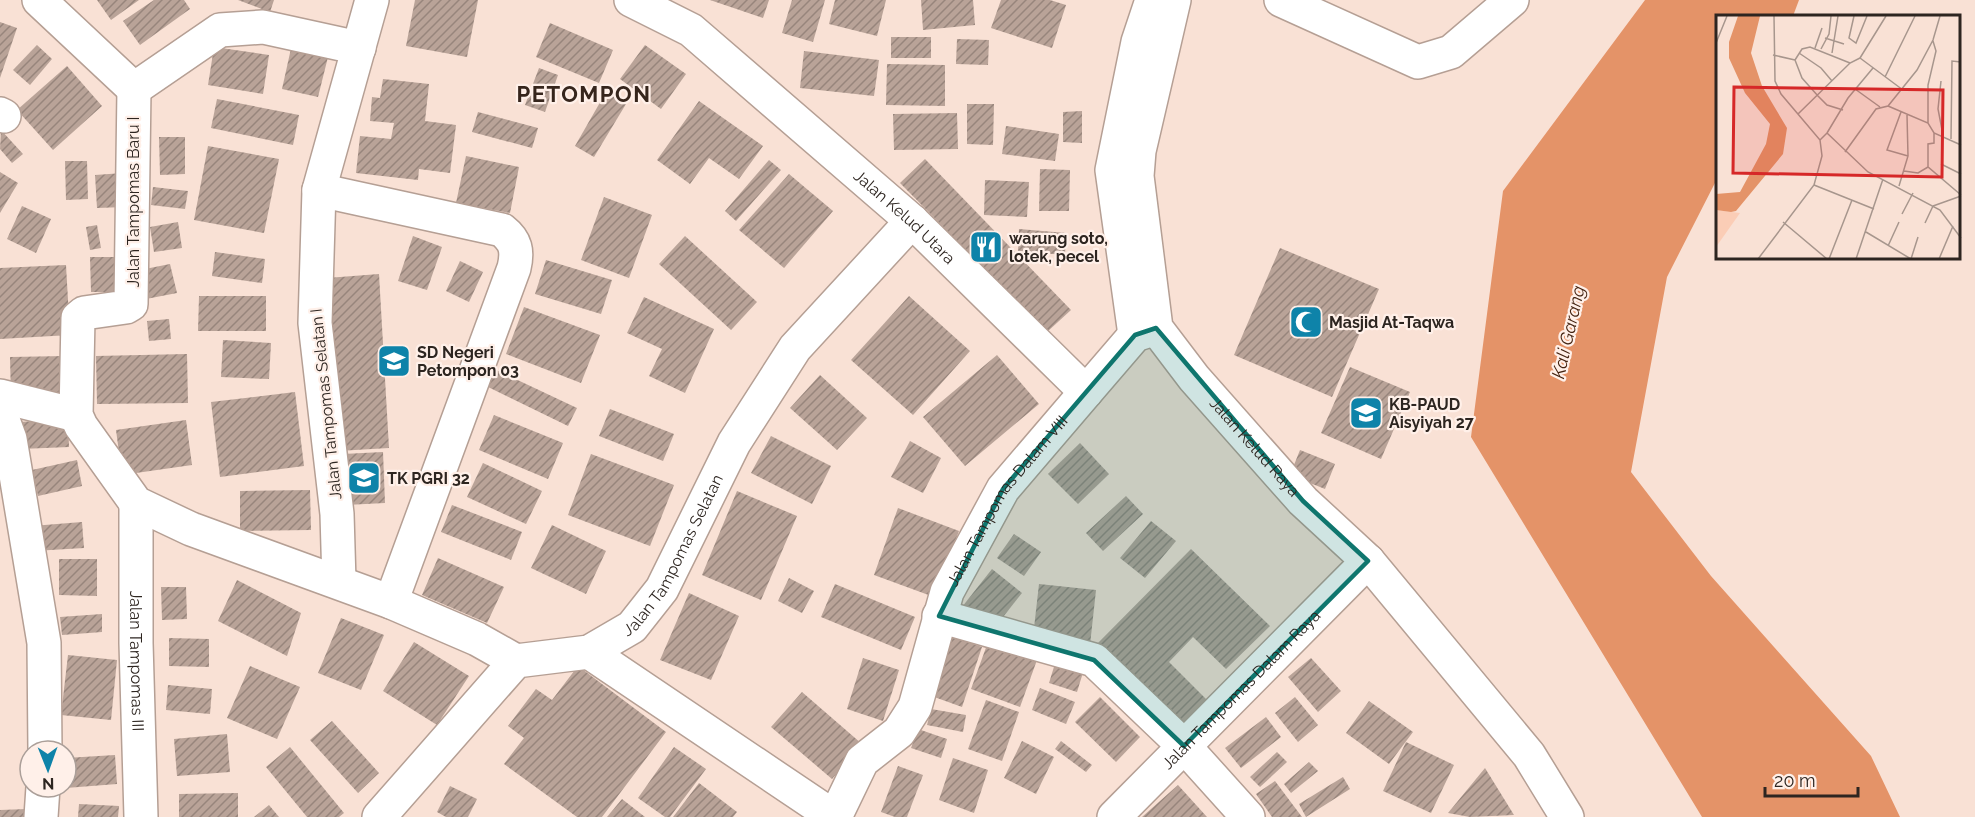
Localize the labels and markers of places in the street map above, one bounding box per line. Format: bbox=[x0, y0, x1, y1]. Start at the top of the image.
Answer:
restaurant icon: warung soto, lotek, pecel bbox=[968, 229, 1004, 265]
place label: warung soto, lotek, pecel bbox=[1009, 229, 1108, 266]
mosque icon: Masjid At-Taqwa bbox=[1288, 304, 1324, 340]
place label: Masjid At-Taqwa bbox=[1329, 313, 1454, 332]
school or university icon: SD Negeri Petompon 03 bbox=[376, 343, 412, 379]
place label: SD Negeri Petompon 03 bbox=[417, 343, 519, 380]
school or university icon: KB-PAUD Aisyiyah 27 bbox=[1348, 395, 1384, 431]
place label: KB-PAUD Aisyiyah 27 bbox=[1389, 395, 1474, 432]
school or university icon: TK PGRI 32 bbox=[346, 460, 382, 496]
place label: TK PGRI 32 bbox=[387, 469, 470, 488]

